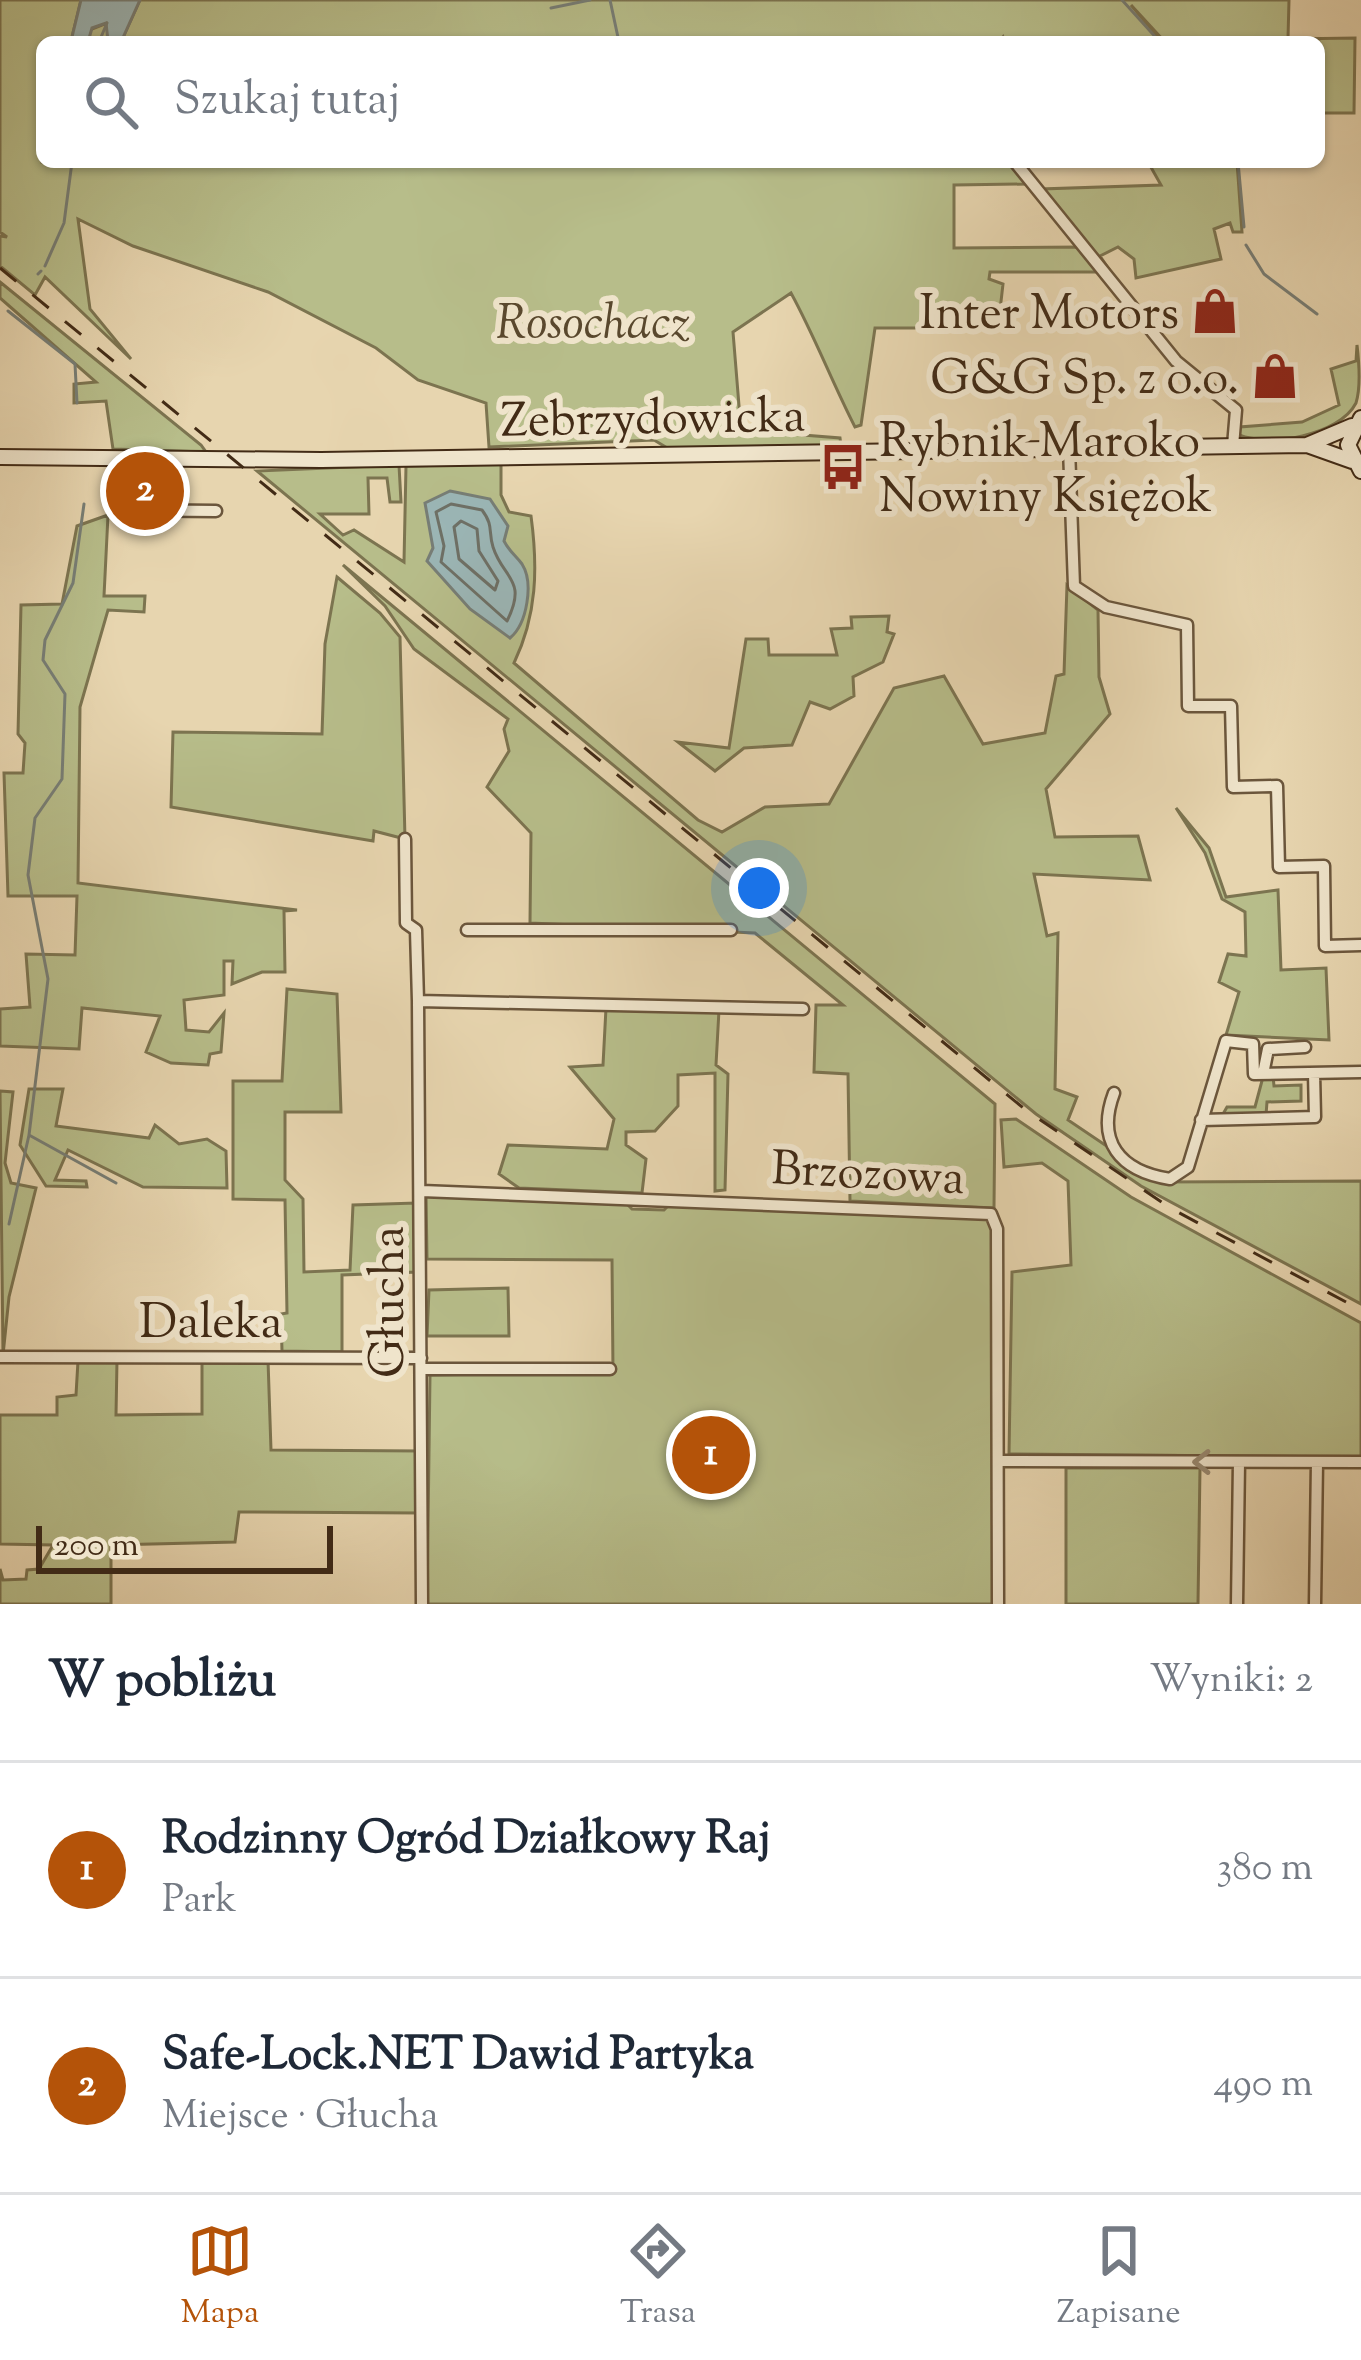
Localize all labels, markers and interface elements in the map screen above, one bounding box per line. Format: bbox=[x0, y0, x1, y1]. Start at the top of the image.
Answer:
search box bbox=[36, 36, 1325, 168]
icon: search bbox=[78, 69, 144, 135]
text: Szukaj tutaj bbox=[174, 70, 400, 135]
place label: Inter Motors bbox=[919, 282, 1179, 351]
shop icon: Inter Motors bbox=[1190, 286, 1240, 336]
park label: Rosochacz bbox=[496, 291, 690, 360]
place label: G&G Sp. z o.o. bbox=[930, 347, 1239, 416]
shop icon: G&G Sp. z o.o. bbox=[1250, 351, 1300, 401]
street label: Zebrzydowicka bbox=[500, 384, 806, 459]
place label: Rybnik Maroko Nowiny Księżok bbox=[879, 410, 1212, 534]
bus stop icon: Rybnik Maroko Nowiny Księżok bbox=[818, 442, 868, 492]
pin: 2 bbox=[106, 446, 184, 536]
your location bbox=[729, 858, 789, 918]
street label: Brzozowa bbox=[769, 1137, 966, 1216]
street label: Głucha bbox=[357, 1226, 426, 1378]
street label: Daleka bbox=[139, 1291, 283, 1360]
pin: 1 bbox=[672, 1410, 750, 1500]
one-way arrow bbox=[1192, 1449, 1210, 1475]
scale bar bbox=[36, 1520, 333, 1573]
text: 200 m bbox=[54, 1523, 139, 1571]
text: W pobliżu bbox=[48, 1646, 276, 1719]
text: Wyniki: 2 bbox=[1149, 1654, 1313, 1710]
text: Rodzinny Ogród Działkowy Raj bbox=[162, 1809, 770, 1874]
text: 1 bbox=[80, 1842, 94, 1898]
text: 380 m bbox=[1217, 1842, 1313, 1898]
text: Park bbox=[162, 1874, 237, 1930]
text: Safe-Lock.NET Dawid Partyka bbox=[162, 2025, 754, 2090]
text: 2 bbox=[78, 2058, 96, 2114]
text: 490 m bbox=[1214, 2058, 1313, 2114]
text: Miejsce · Głucha bbox=[162, 2090, 439, 2146]
tab: Mapa bbox=[180, 2218, 259, 2338]
tab: Trasa bbox=[620, 2218, 696, 2338]
tab: Zapisane bbox=[1057, 2218, 1181, 2338]

